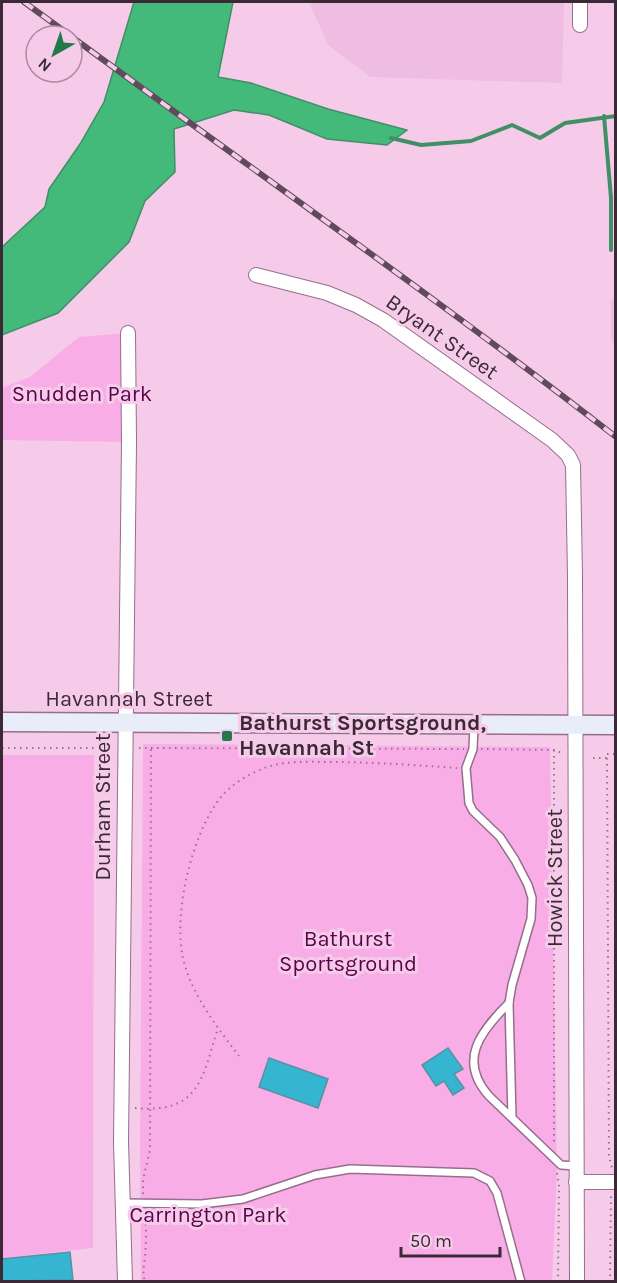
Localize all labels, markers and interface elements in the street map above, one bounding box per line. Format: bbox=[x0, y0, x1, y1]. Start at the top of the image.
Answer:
north arrow bbox=[24, 24, 84, 84]
text: N bbox=[34, 54, 55, 76]
street label: Bryant Street bbox=[381, 289, 503, 385]
park label: Snudden Park bbox=[12, 381, 152, 407]
street label: Havannah Street bbox=[45, 686, 213, 712]
place label: Bathurst Sportsground, Havannah St bbox=[239, 710, 486, 761]
marker: Bathurst Sportsground, Havannah St bbox=[220, 729, 234, 743]
street label: Durham Street bbox=[90, 733, 116, 881]
street label: Howick Street bbox=[542, 809, 568, 947]
park label: Bathurst Sportsground bbox=[279, 926, 417, 977]
park label: Carrington Park bbox=[129, 1202, 287, 1228]
scale bar bbox=[401, 1220, 500, 1258]
text: 50 m bbox=[410, 1230, 452, 1252]

